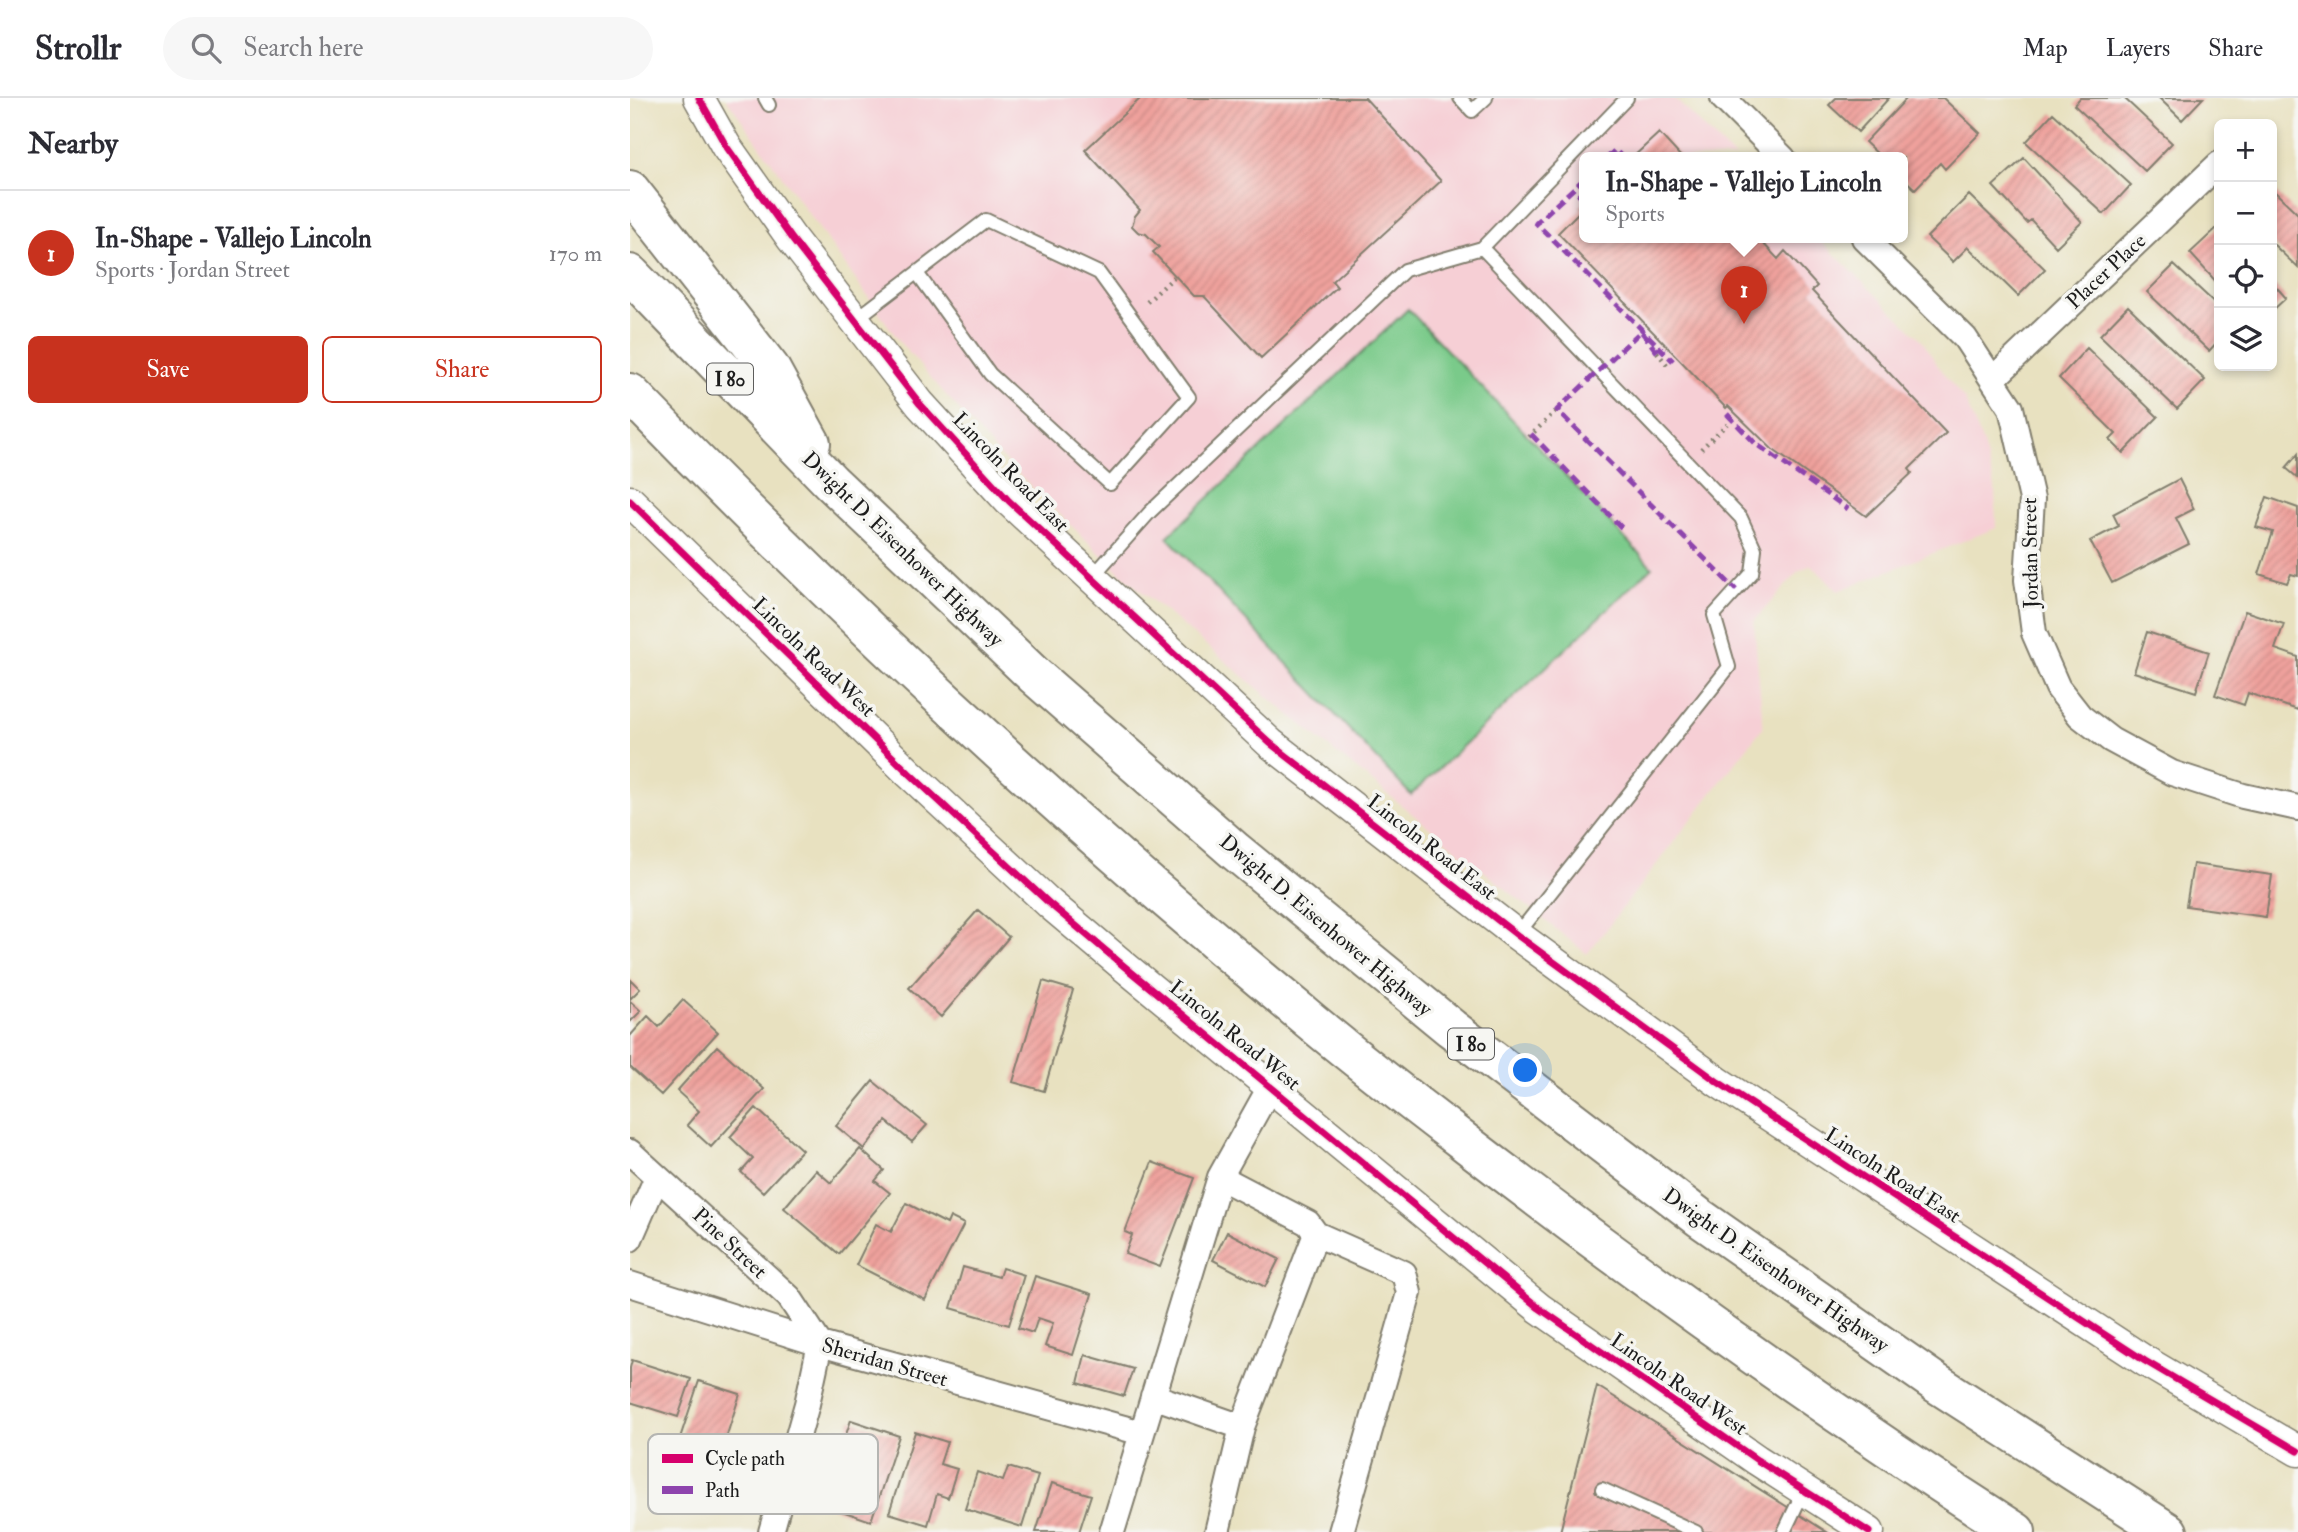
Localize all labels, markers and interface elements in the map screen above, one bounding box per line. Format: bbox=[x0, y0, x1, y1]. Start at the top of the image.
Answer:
search box bbox=[163, 17, 653, 80]
text: Strollr bbox=[35, 28, 121, 69]
icon: search bbox=[187, 29, 225, 67]
text: Search here bbox=[243, 32, 363, 64]
text: Map bbox=[2023, 33, 2068, 64]
text: Layers bbox=[2106, 33, 2170, 64]
text: Share bbox=[2208, 33, 2263, 64]
map controls bbox=[2214, 119, 2277, 371]
button: + bbox=[2214, 119, 2277, 182]
text: Nearby bbox=[28, 125, 118, 162]
popup bbox=[1579, 152, 1908, 243]
text: In-Shape - Vallejo Lincoln bbox=[1605, 167, 1882, 199]
button: − bbox=[2214, 182, 2277, 245]
text: Sports bbox=[1605, 199, 1665, 228]
text: In-Shape - Vallejo Lincoln bbox=[95, 223, 372, 255]
street label: Placer Place bbox=[2061, 227, 2152, 315]
text: 1 bbox=[47, 239, 55, 268]
text: 170 m bbox=[549, 239, 602, 268]
button: locate bbox=[2214, 245, 2277, 308]
text: Sports · Jordan Street bbox=[95, 255, 290, 284]
pin: 1 bbox=[1721, 266, 1767, 324]
button: layers bbox=[2214, 308, 2277, 371]
button: Save bbox=[28, 336, 308, 403]
button: Share bbox=[322, 336, 602, 403]
road number: I 80 bbox=[707, 364, 753, 394]
street label: Lincoln Road East bbox=[947, 407, 1075, 538]
street label: Dwight D. Eisenhower Highway bbox=[796, 446, 1010, 653]
street label: Jordan Street bbox=[2016, 497, 2045, 610]
street label: Lincoln Road West bbox=[746, 592, 881, 723]
street label: Lincoln Road East bbox=[1362, 789, 1502, 906]
street label: Dwight D. Eisenhower Highway bbox=[1214, 828, 1438, 1023]
street label: Lincoln Road West bbox=[1164, 974, 1306, 1097]
road number: I 80 bbox=[1448, 1028, 1494, 1060]
your location bbox=[1508, 1053, 1542, 1087]
street label: Lincoln Road East bbox=[1820, 1121, 1966, 1230]
street label: Dwight D. Eisenhower Highway bbox=[1657, 1182, 1895, 1359]
street label: Pine Street bbox=[687, 1202, 773, 1285]
street label: Lincoln Road West bbox=[1605, 1327, 1753, 1442]
street label: Sheridan Street bbox=[819, 1332, 951, 1393]
legend bbox=[648, 1434, 878, 1514]
text: Cycle path bbox=[705, 1447, 785, 1472]
text: Path bbox=[705, 1479, 740, 1503]

